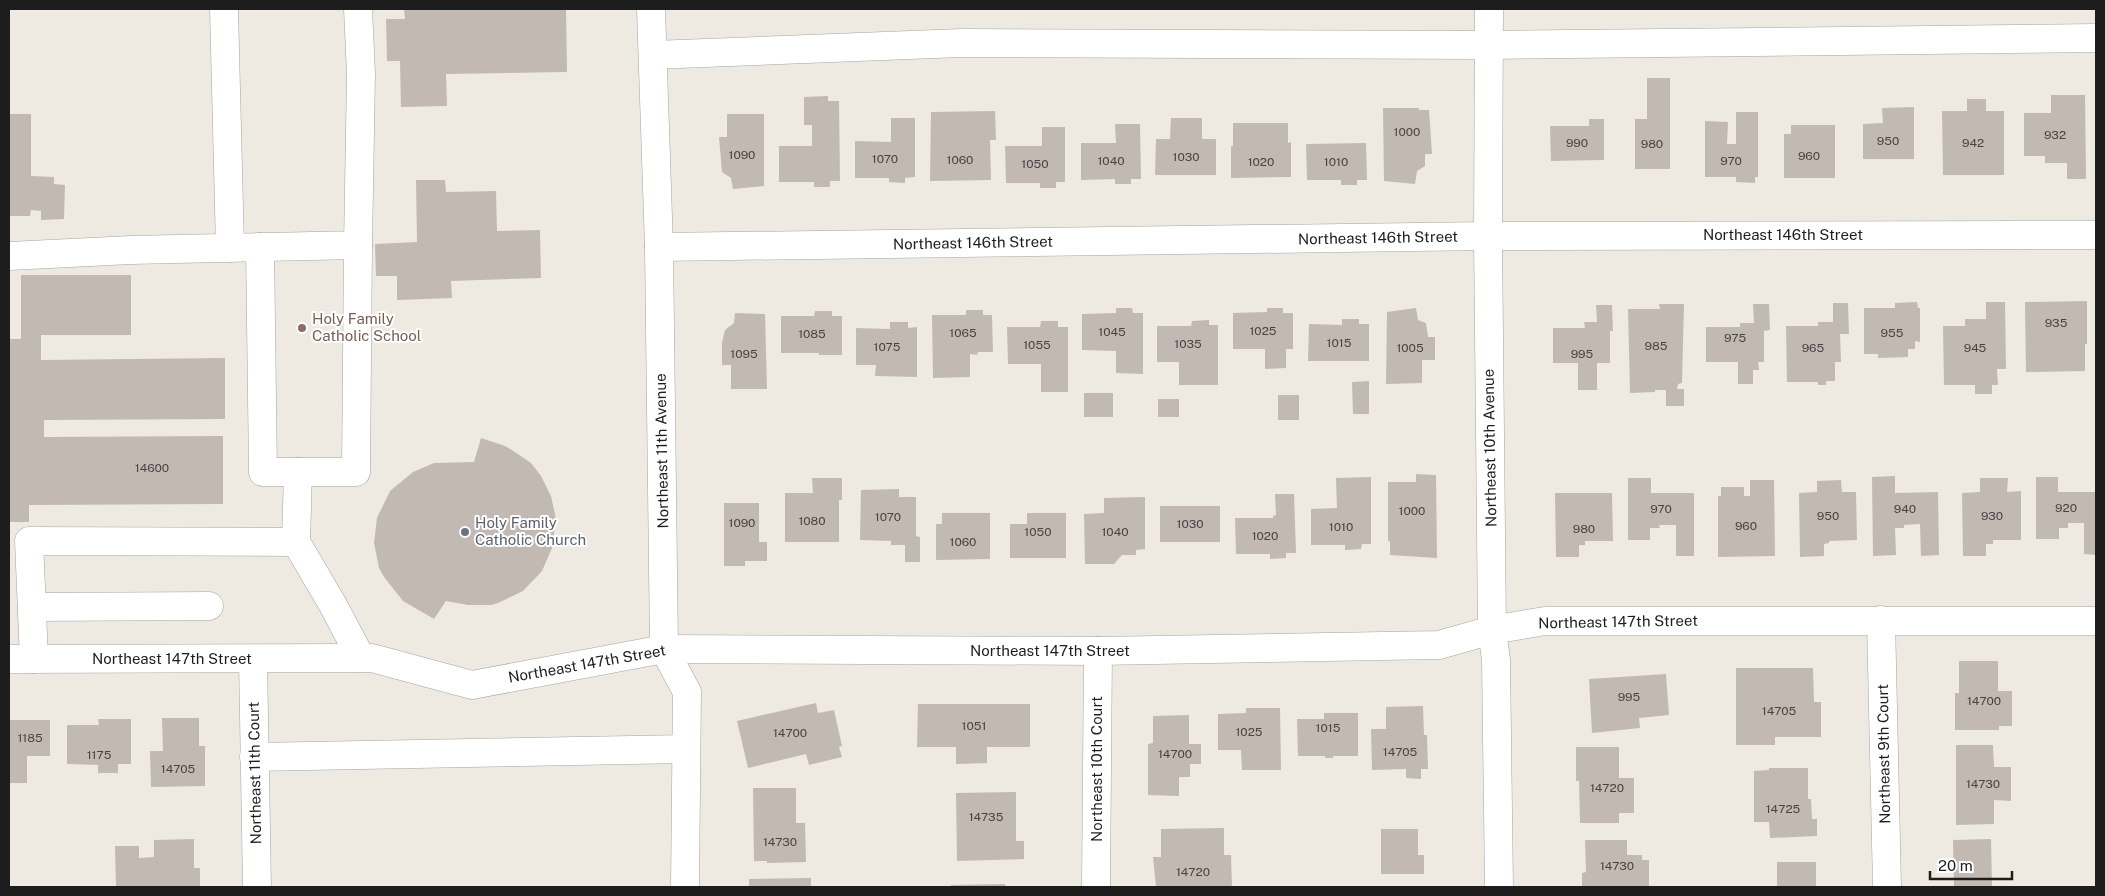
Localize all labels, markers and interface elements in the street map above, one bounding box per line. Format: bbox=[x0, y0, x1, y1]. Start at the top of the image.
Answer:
house number: 1000 bbox=[1394, 125, 1420, 139]
house number: 932 bbox=[2044, 128, 2066, 142]
house number: 950 bbox=[1877, 134, 1899, 148]
house number: 990 bbox=[1566, 136, 1588, 150]
house number: 942 bbox=[1962, 136, 1984, 150]
house number: 980 bbox=[1641, 137, 1663, 151]
house number: 1090 bbox=[729, 148, 755, 162]
house number: 960 bbox=[1798, 149, 1820, 163]
house number: 1030 bbox=[1173, 150, 1199, 164]
house number: 1070 bbox=[872, 152, 898, 166]
house number: 1060 bbox=[947, 153, 973, 167]
house number: 1040 bbox=[1097, 154, 1125, 168]
house number: 970 bbox=[1720, 154, 1742, 168]
house number: 1020 bbox=[1248, 155, 1274, 169]
house number: 1010 bbox=[1324, 155, 1348, 169]
house number: 1050 bbox=[1021, 157, 1049, 171]
street label: Northeast 146th Street bbox=[1703, 226, 1863, 243]
street label: Northeast 146th Street bbox=[1298, 228, 1458, 247]
street label: Northeast 146th Street bbox=[893, 233, 1053, 252]
place label: Holy Family Catholic School bbox=[312, 310, 421, 344]
house number: 935 bbox=[2045, 316, 2068, 330]
marker: Holy Family Catholic School bbox=[296, 322, 308, 334]
house number: 1025 bbox=[1249, 324, 1277, 338]
house number: 1045 bbox=[1098, 325, 1126, 339]
house number: 1065 bbox=[949, 326, 977, 340]
house number: 955 bbox=[1881, 326, 1904, 340]
house number: 1085 bbox=[798, 327, 826, 341]
house number: 975 bbox=[1724, 331, 1746, 345]
house number: 1015 bbox=[1327, 336, 1352, 350]
house number: 1035 bbox=[1174, 337, 1202, 351]
house number: 1055 bbox=[1023, 338, 1051, 352]
house number: 985 bbox=[1645, 339, 1668, 353]
house number: 1075 bbox=[874, 340, 901, 354]
house number: 1005 bbox=[1396, 341, 1424, 355]
house number: 965 bbox=[1802, 341, 1825, 355]
house number: 945 bbox=[1964, 341, 1987, 355]
house number: 1095 bbox=[730, 347, 758, 361]
house number: 995 bbox=[1571, 347, 1594, 361]
street label: Northeast 10th Avenue bbox=[1480, 369, 1499, 527]
street label: Northeast 11th Avenue bbox=[652, 373, 671, 529]
house number: 14600 bbox=[135, 461, 169, 475]
house number: 920 bbox=[2055, 501, 2077, 515]
house number: 970 bbox=[1650, 502, 1672, 516]
house number: 940 bbox=[1894, 502, 1916, 516]
house number: 1000 bbox=[1399, 504, 1425, 518]
house number: 950 bbox=[1817, 509, 1839, 523]
house number: 930 bbox=[1981, 509, 2003, 523]
house number: 1070 bbox=[875, 510, 901, 524]
place label: Holy Family Catholic Church bbox=[475, 514, 586, 548]
house number: 1080 bbox=[798, 514, 826, 528]
house number: 1090 bbox=[729, 516, 755, 530]
house number: 1030 bbox=[1177, 517, 1203, 531]
house number: 960 bbox=[1735, 519, 1757, 533]
house number: 1010 bbox=[1329, 520, 1353, 534]
house number: 980 bbox=[1573, 522, 1595, 536]
house number: 1050 bbox=[1024, 525, 1052, 539]
house number: 1040 bbox=[1101, 525, 1129, 539]
marker: Holy Family Catholic Church bbox=[459, 526, 471, 538]
house number: 1020 bbox=[1252, 529, 1278, 543]
house number: 1060 bbox=[950, 535, 976, 549]
street label: Northeast 147th Street bbox=[1538, 612, 1698, 631]
street label: Northeast 147th Street bbox=[507, 641, 667, 686]
street label: Northeast 147th Street bbox=[970, 642, 1130, 659]
street label: Northeast 147th Street bbox=[92, 650, 252, 667]
street label: Northeast 9th Court bbox=[1874, 684, 1893, 824]
house number: 995 bbox=[1618, 690, 1641, 704]
house number: 14700 bbox=[1967, 694, 2001, 708]
street label: Northeast 10th Court bbox=[1088, 696, 1105, 842]
street label: Northeast 11th Court bbox=[245, 701, 264, 845]
house number: 14705 bbox=[1762, 704, 1797, 718]
house number: 1051 bbox=[962, 719, 986, 733]
house number: 1015 bbox=[1316, 721, 1341, 735]
house number: 1025 bbox=[1235, 725, 1263, 739]
house number: 14700 bbox=[773, 726, 807, 740]
house number: 1185 bbox=[17, 731, 43, 745]
house number: 14705 bbox=[1383, 745, 1418, 759]
house number: 14700 bbox=[1158, 747, 1192, 761]
house number: 1175 bbox=[87, 748, 112, 762]
house number: 14705 bbox=[161, 762, 196, 776]
house number: 14730 bbox=[1966, 777, 2000, 791]
house number: 14720 bbox=[1590, 781, 1624, 795]
house number: 14725 bbox=[1766, 802, 1801, 816]
house number: 14735 bbox=[969, 810, 1004, 824]
house number: 14730 bbox=[763, 835, 797, 849]
scale bar bbox=[1930, 848, 2012, 880]
text: 20 m bbox=[1938, 857, 1973, 874]
house number: 14730 bbox=[1600, 859, 1634, 873]
house number: 14720 bbox=[1176, 865, 1210, 879]

